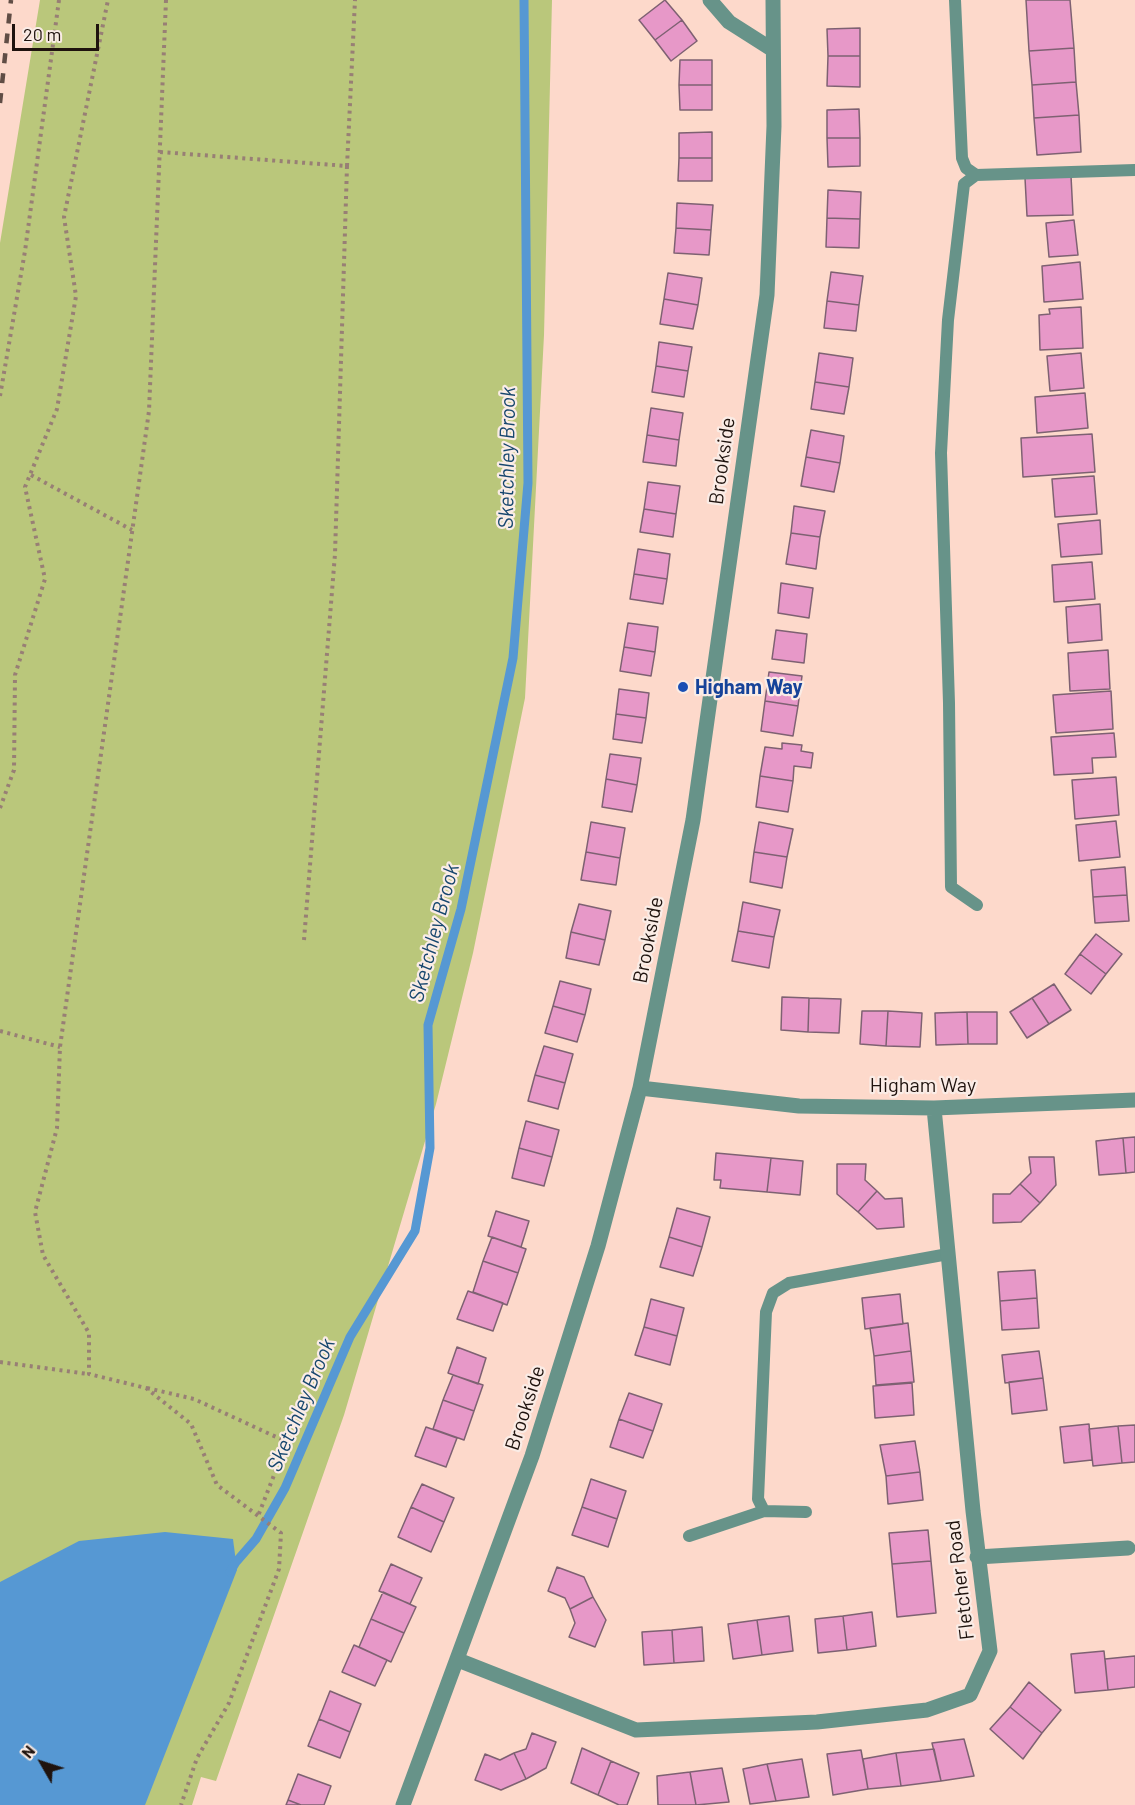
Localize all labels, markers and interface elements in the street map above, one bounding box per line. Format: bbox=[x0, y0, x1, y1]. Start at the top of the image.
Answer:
scale bar bbox=[15, 12, 102, 50]
text: 20 m bbox=[23, 23, 61, 45]
water label: Sketchley Brook bbox=[493, 387, 521, 529]
street label: Brookside bbox=[704, 416, 740, 506]
place label: Higham Way bbox=[695, 675, 803, 699]
marker: Higham Way bbox=[676, 680, 690, 694]
water label: Sketchley Brook bbox=[403, 861, 465, 1005]
street label: Brookside bbox=[628, 895, 668, 985]
street label: Higham Way bbox=[870, 1073, 976, 1097]
water label: Sketchley Brook bbox=[262, 1335, 340, 1475]
street label: Brookside bbox=[500, 1363, 550, 1453]
street label: Fletcher Road bbox=[941, 1519, 979, 1641]
north arrow bbox=[12, 1733, 72, 1793]
text: N bbox=[17, 1741, 38, 1761]

